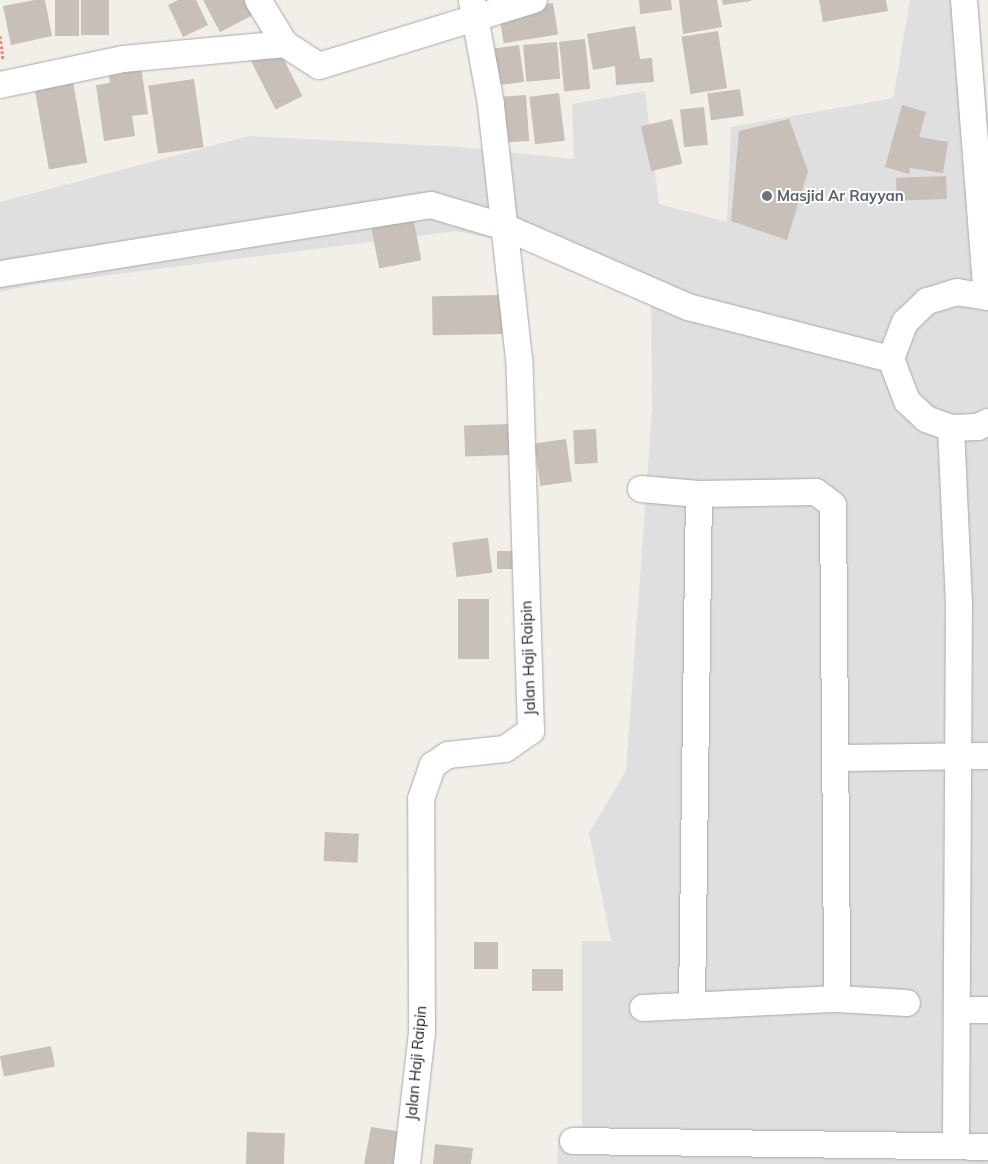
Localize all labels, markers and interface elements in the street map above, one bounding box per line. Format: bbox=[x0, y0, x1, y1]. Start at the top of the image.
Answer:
place label: Masjid Ar Rayyan bbox=[777, 187, 904, 205]
marker: Masjid Ar Rayyan bbox=[761, 190, 773, 202]
street label: Jalan Haji Raipin bbox=[517, 600, 539, 716]
street label: Jalan Haji Raipin bbox=[402, 1005, 430, 1121]

